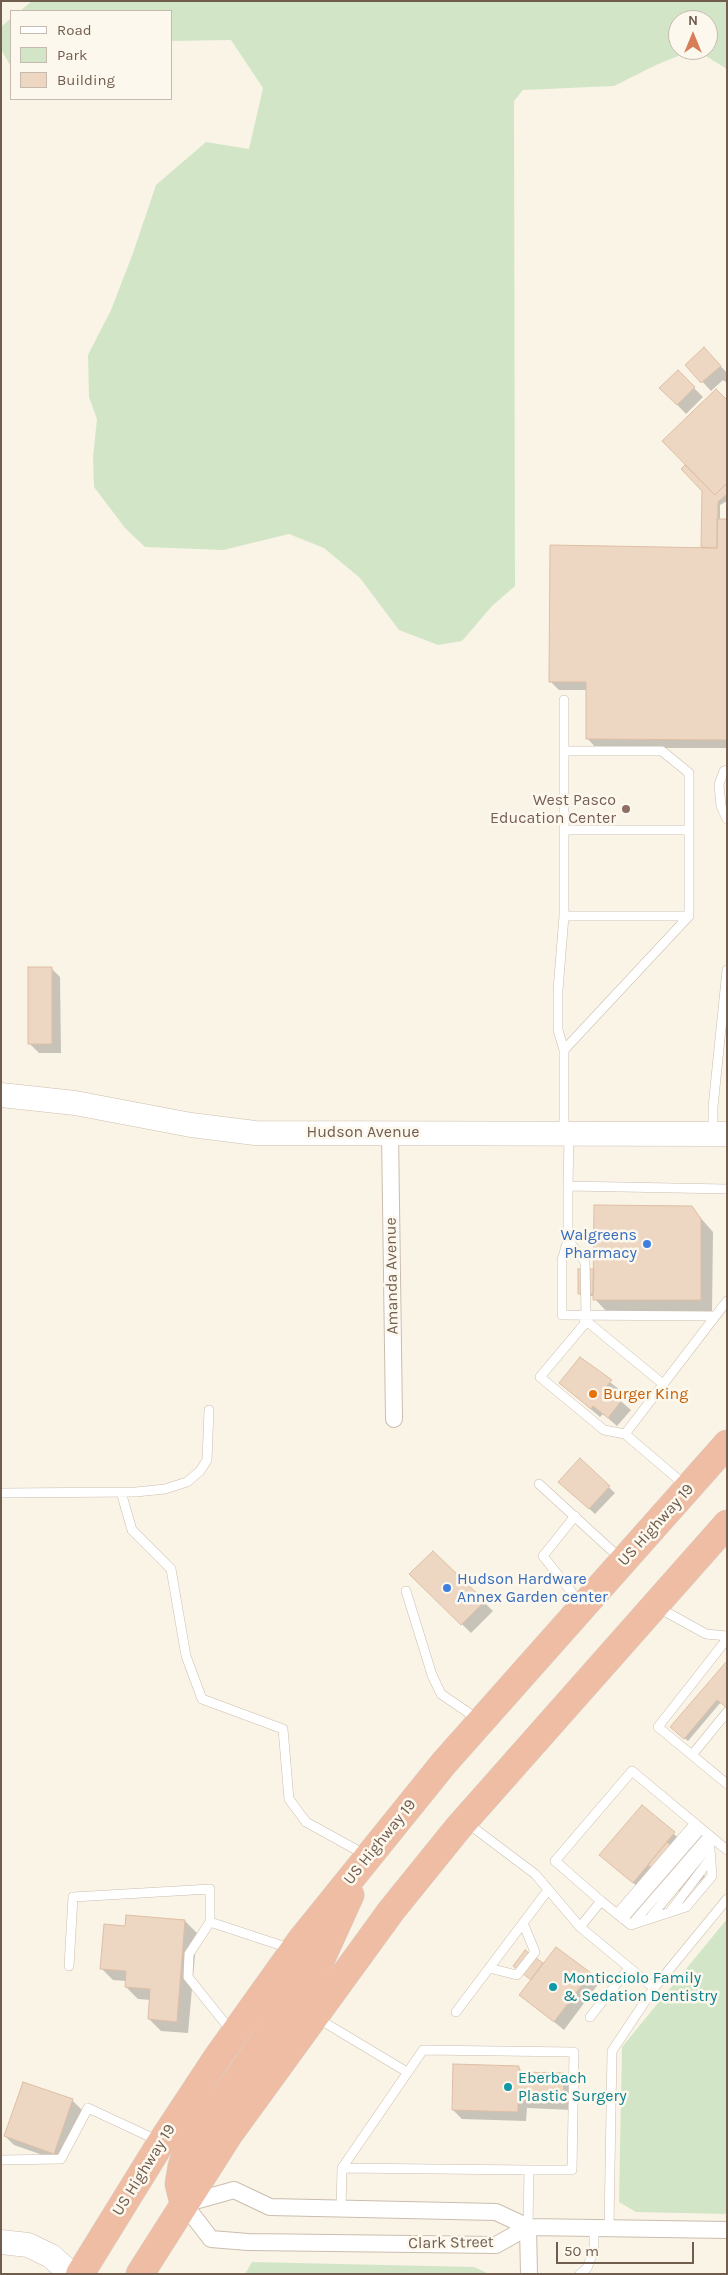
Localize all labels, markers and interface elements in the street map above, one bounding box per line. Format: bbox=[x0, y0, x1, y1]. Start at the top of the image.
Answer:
legend bbox=[10, 10, 172, 100]
north arrow bbox=[668, 10, 718, 60]
text: N bbox=[688, 12, 698, 29]
text: Road bbox=[57, 21, 92, 39]
text: Park bbox=[57, 46, 87, 64]
text: Building bbox=[57, 71, 115, 89]
place label: West Pasco Education Center bbox=[490, 790, 616, 828]
marker: West Pasco Education Center bbox=[620, 803, 632, 815]
street label: Hudson Avenue bbox=[306, 1122, 420, 1142]
street label: Amanda Avenue bbox=[381, 1217, 403, 1335]
place label: Walgreens Pharmacy bbox=[561, 1225, 637, 1263]
marker: Walgreens Pharmacy bbox=[641, 1238, 653, 1250]
place label: Burger King bbox=[603, 1384, 688, 1404]
marker: Burger King bbox=[587, 1388, 599, 1400]
street label: US Highway 19 bbox=[614, 1480, 698, 1570]
place label: Hudson Hardware Annex Garden center bbox=[457, 1569, 608, 1607]
marker: Hudson Hardware Annex Garden center bbox=[441, 1582, 453, 1594]
street label: US Highway 19 bbox=[340, 1795, 420, 1889]
place label: Monticciolo Family & Sedation Dentistry bbox=[563, 1968, 717, 2006]
marker: Monticciolo Family & Sedation Dentistry bbox=[547, 1981, 559, 1993]
place label: Eberbach Plastic Surgery bbox=[518, 2068, 627, 2106]
marker: Eberbach Plastic Surgery bbox=[502, 2081, 514, 2093]
street label: US Highway 19 bbox=[108, 2121, 180, 2219]
scale bar bbox=[558, 2232, 696, 2264]
street label: Clark Street bbox=[408, 2233, 494, 2253]
text: 50 m bbox=[564, 2242, 599, 2260]

